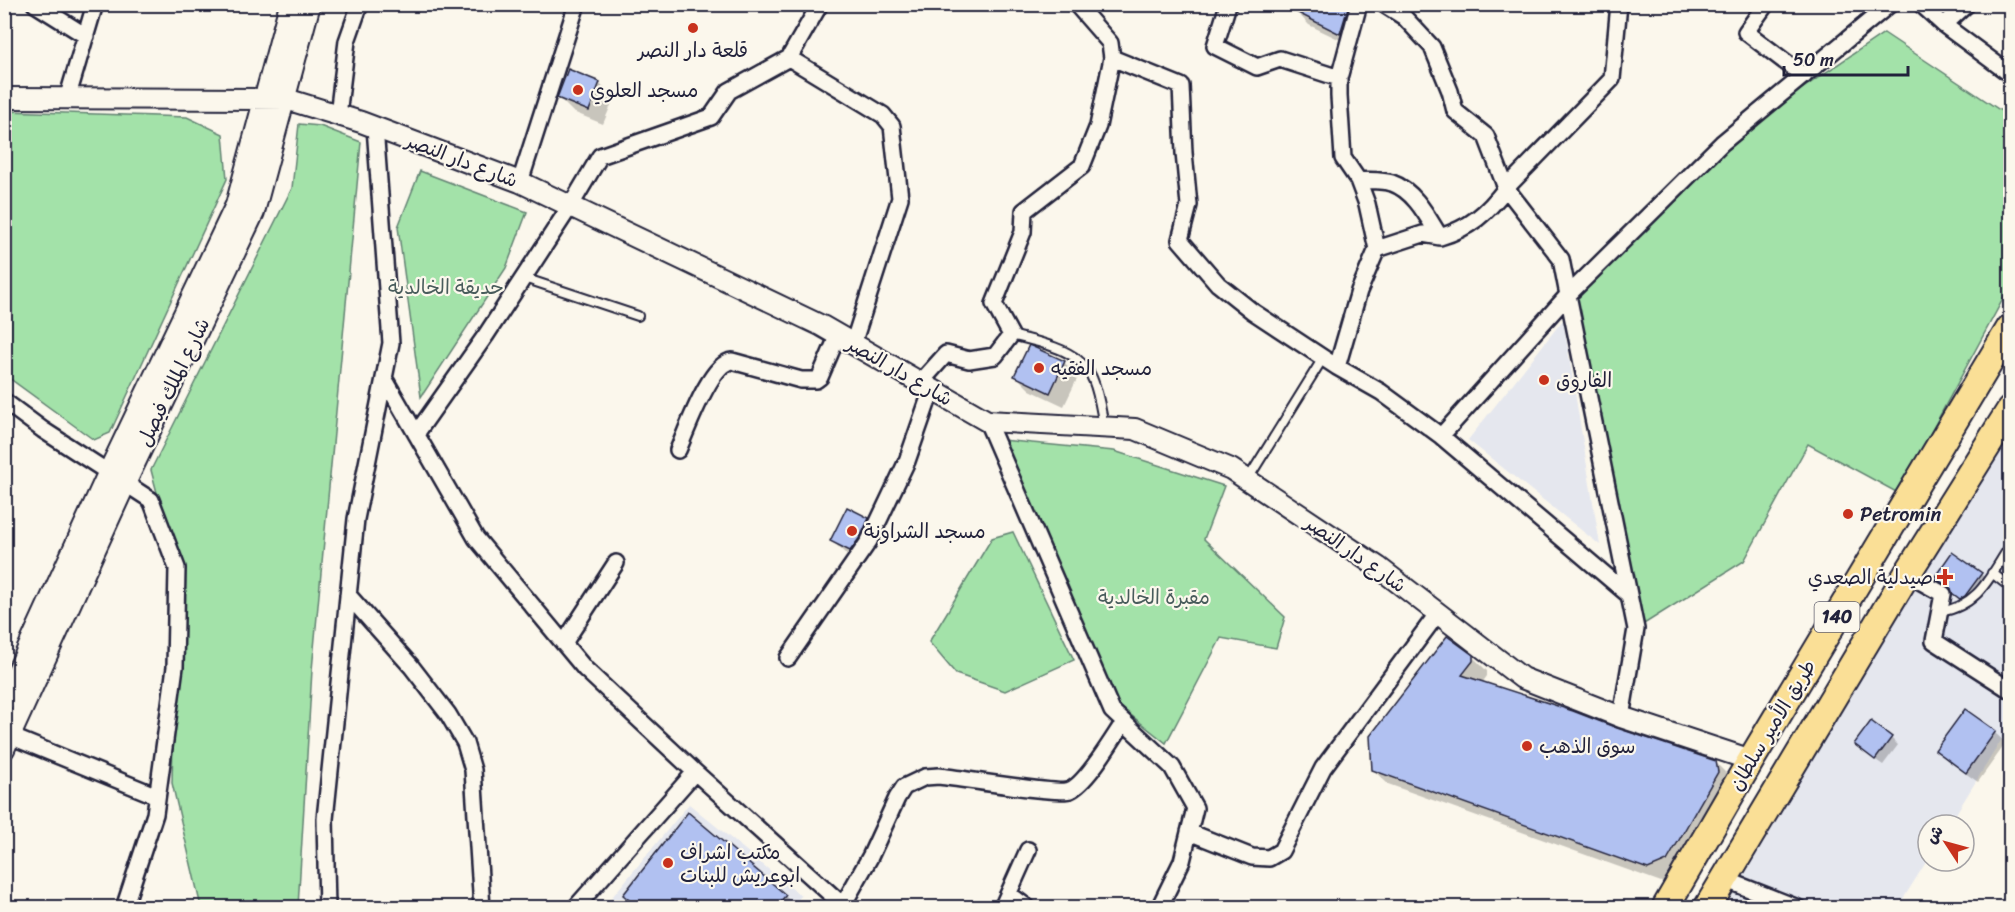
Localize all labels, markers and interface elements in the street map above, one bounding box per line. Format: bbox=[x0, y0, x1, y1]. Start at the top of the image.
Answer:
marker: قلعة دار النصر bbox=[686, 21, 700, 35]
place label: قلعة دار النصر bbox=[636, 33, 748, 68]
scale bar bbox=[1784, 39, 1908, 77]
text: 50 m bbox=[1793, 44, 1834, 76]
place label: مسجد العلوي bbox=[590, 73, 698, 108]
marker: مسجد العلوي bbox=[571, 83, 585, 97]
street label: شارع دار النصر bbox=[399, 122, 523, 198]
park label: حديقة الخالدية bbox=[388, 270, 504, 305]
street label: شارع الملك فيصل bbox=[127, 312, 220, 453]
street label: شارع دار النصر bbox=[838, 326, 959, 416]
place label: مسجد الفقيه bbox=[1051, 351, 1152, 386]
marker: مسجد الفقيه bbox=[1032, 361, 1046, 375]
place label: الفاروق bbox=[1556, 363, 1612, 398]
marker: الفاروق bbox=[1537, 373, 1551, 387]
place label: Petromin bbox=[1860, 497, 1941, 532]
street label: شارع دار النصر bbox=[1296, 505, 1414, 602]
marker: Petromin bbox=[1841, 507, 1855, 521]
place label: مسجد الشراونة bbox=[864, 514, 986, 549]
marker: مسجد الشراونة bbox=[845, 524, 859, 538]
place label: صيدلية الصعدي bbox=[1808, 560, 1933, 595]
marker: صيدلية الصعدي bbox=[1938, 570, 1952, 584]
park label: مقبرة الخالدية bbox=[1098, 580, 1210, 615]
road number: 140 bbox=[1814, 602, 1860, 632]
street label: طريق الأمير سلطان bbox=[1719, 653, 1826, 798]
place label: سوق الذهب bbox=[1539, 729, 1636, 764]
marker: سوق الذهب bbox=[1520, 739, 1534, 753]
north arrow bbox=[1916, 813, 1976, 873]
text: ش bbox=[1917, 819, 1951, 850]
place label: مكتب اشراف ابوعريش للبنات bbox=[680, 835, 800, 893]
marker: مكتب اشراف ابوعريش للبنات bbox=[661, 856, 675, 870]

